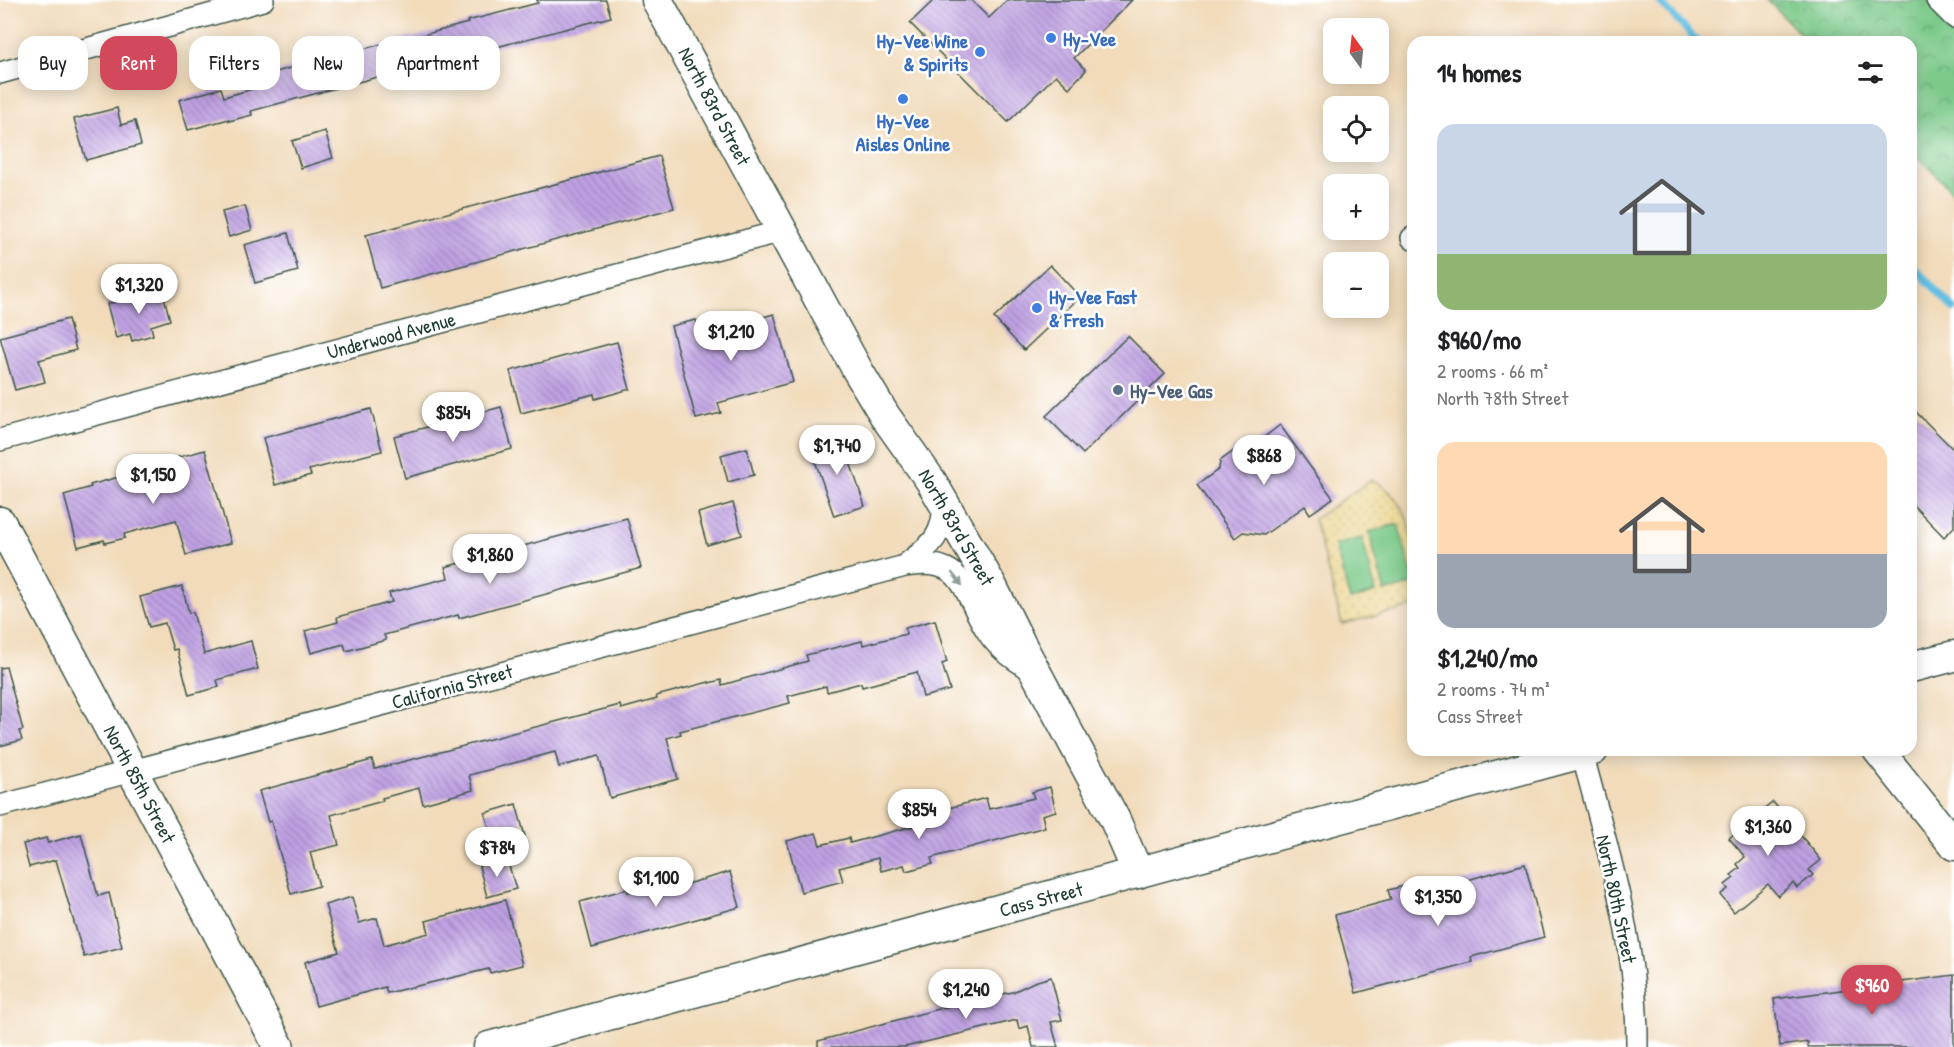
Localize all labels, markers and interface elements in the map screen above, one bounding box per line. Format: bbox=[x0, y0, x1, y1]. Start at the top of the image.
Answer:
north arrow bbox=[1323, 18, 1389, 84]
map controls bbox=[1323, 18, 1389, 318]
place label: Hy-Vee bbox=[1063, 25, 1116, 53]
place label: Hy-Vee Wine & Spirits bbox=[877, 27, 968, 78]
marker: Hy-Vee bbox=[1044, 31, 1058, 45]
chip: Buy bbox=[18, 36, 88, 90]
chip: Rent bbox=[100, 36, 177, 90]
chip: Filters bbox=[189, 36, 280, 90]
chip: New bbox=[292, 36, 364, 90]
chip: Apartment bbox=[376, 36, 500, 90]
street label: North 83rd Street bbox=[672, 42, 758, 171]
marker: Hy-Vee Wine & Spirits bbox=[973, 45, 987, 59]
text: 14 homes bbox=[1437, 55, 1522, 90]
icon: filters bbox=[1854, 56, 1887, 89]
marker: Hy-Vee Aisles Online bbox=[896, 92, 910, 106]
button: locate bbox=[1323, 96, 1389, 162]
place label: Hy-Vee Aisles Online bbox=[856, 107, 950, 157]
icon: home bbox=[1608, 163, 1716, 271]
button: + bbox=[1323, 174, 1389, 240]
button: − bbox=[1323, 252, 1389, 318]
pin: $1,320 bbox=[90, 264, 188, 315]
text: $1,320 bbox=[115, 270, 163, 297]
place label: Hy-Vee Fast & Fresh bbox=[1049, 283, 1138, 333]
marker: Hy-Vee Fast & Fresh bbox=[1030, 301, 1044, 315]
street label: Underwood Avenue bbox=[324, 305, 458, 365]
pin: $1,210 bbox=[682, 311, 780, 362]
text: $1,210 bbox=[707, 317, 755, 344]
text: $960/mo bbox=[1437, 322, 1521, 357]
text: 2 rooms · 66 m² bbox=[1437, 357, 1548, 384]
place label: Hy-Vee Gas bbox=[1130, 377, 1213, 405]
marker: Hy-Vee Gas bbox=[1111, 383, 1125, 397]
text: North 78th Street bbox=[1437, 384, 1568, 411]
pin: $854 bbox=[417, 392, 489, 443]
text: $854 bbox=[436, 398, 470, 425]
pin: $1,740 bbox=[788, 425, 886, 476]
text: $1,740 bbox=[813, 431, 861, 458]
pin: $868 bbox=[1228, 435, 1300, 486]
text: $868 bbox=[1246, 441, 1282, 468]
pin: $1,150 bbox=[104, 454, 202, 505]
text: $1,150 bbox=[130, 460, 176, 487]
street label: North 83rd Street bbox=[913, 464, 1002, 591]
icon: home bbox=[1608, 481, 1716, 589]
pin: $1,860 bbox=[441, 534, 539, 585]
text: $1,860 bbox=[466, 540, 514, 567]
one-way arrow bbox=[950, 571, 963, 587]
text: $1,240/mo bbox=[1437, 640, 1538, 675]
street label: California Street bbox=[389, 657, 516, 715]
text: 2 rooms · 74 m² bbox=[1437, 675, 1549, 702]
text: Cass Street bbox=[1437, 702, 1522, 729]
street label: North 85th Street bbox=[98, 720, 183, 849]
pin: $854 bbox=[883, 789, 955, 840]
text: $854 bbox=[902, 795, 936, 822]
pin: $1,360 bbox=[1719, 806, 1817, 857]
text: $1,360 bbox=[1744, 812, 1792, 839]
pin: $784 bbox=[461, 827, 533, 878]
street label: North 80th Street bbox=[1590, 832, 1644, 967]
text: $784 bbox=[479, 833, 515, 860]
pin: $1,100 bbox=[607, 857, 705, 908]
text: $1,100 bbox=[633, 863, 679, 890]
street label: Cass Street bbox=[996, 875, 1087, 923]
pin: $1,350 bbox=[1389, 876, 1487, 927]
text: $1,350 bbox=[1414, 882, 1462, 909]
pin: $960 bbox=[1836, 965, 1908, 1016]
pin: $1,240 bbox=[917, 969, 1015, 1020]
text: $960 bbox=[1855, 971, 1889, 998]
text: $1,240 bbox=[942, 975, 990, 1002]

